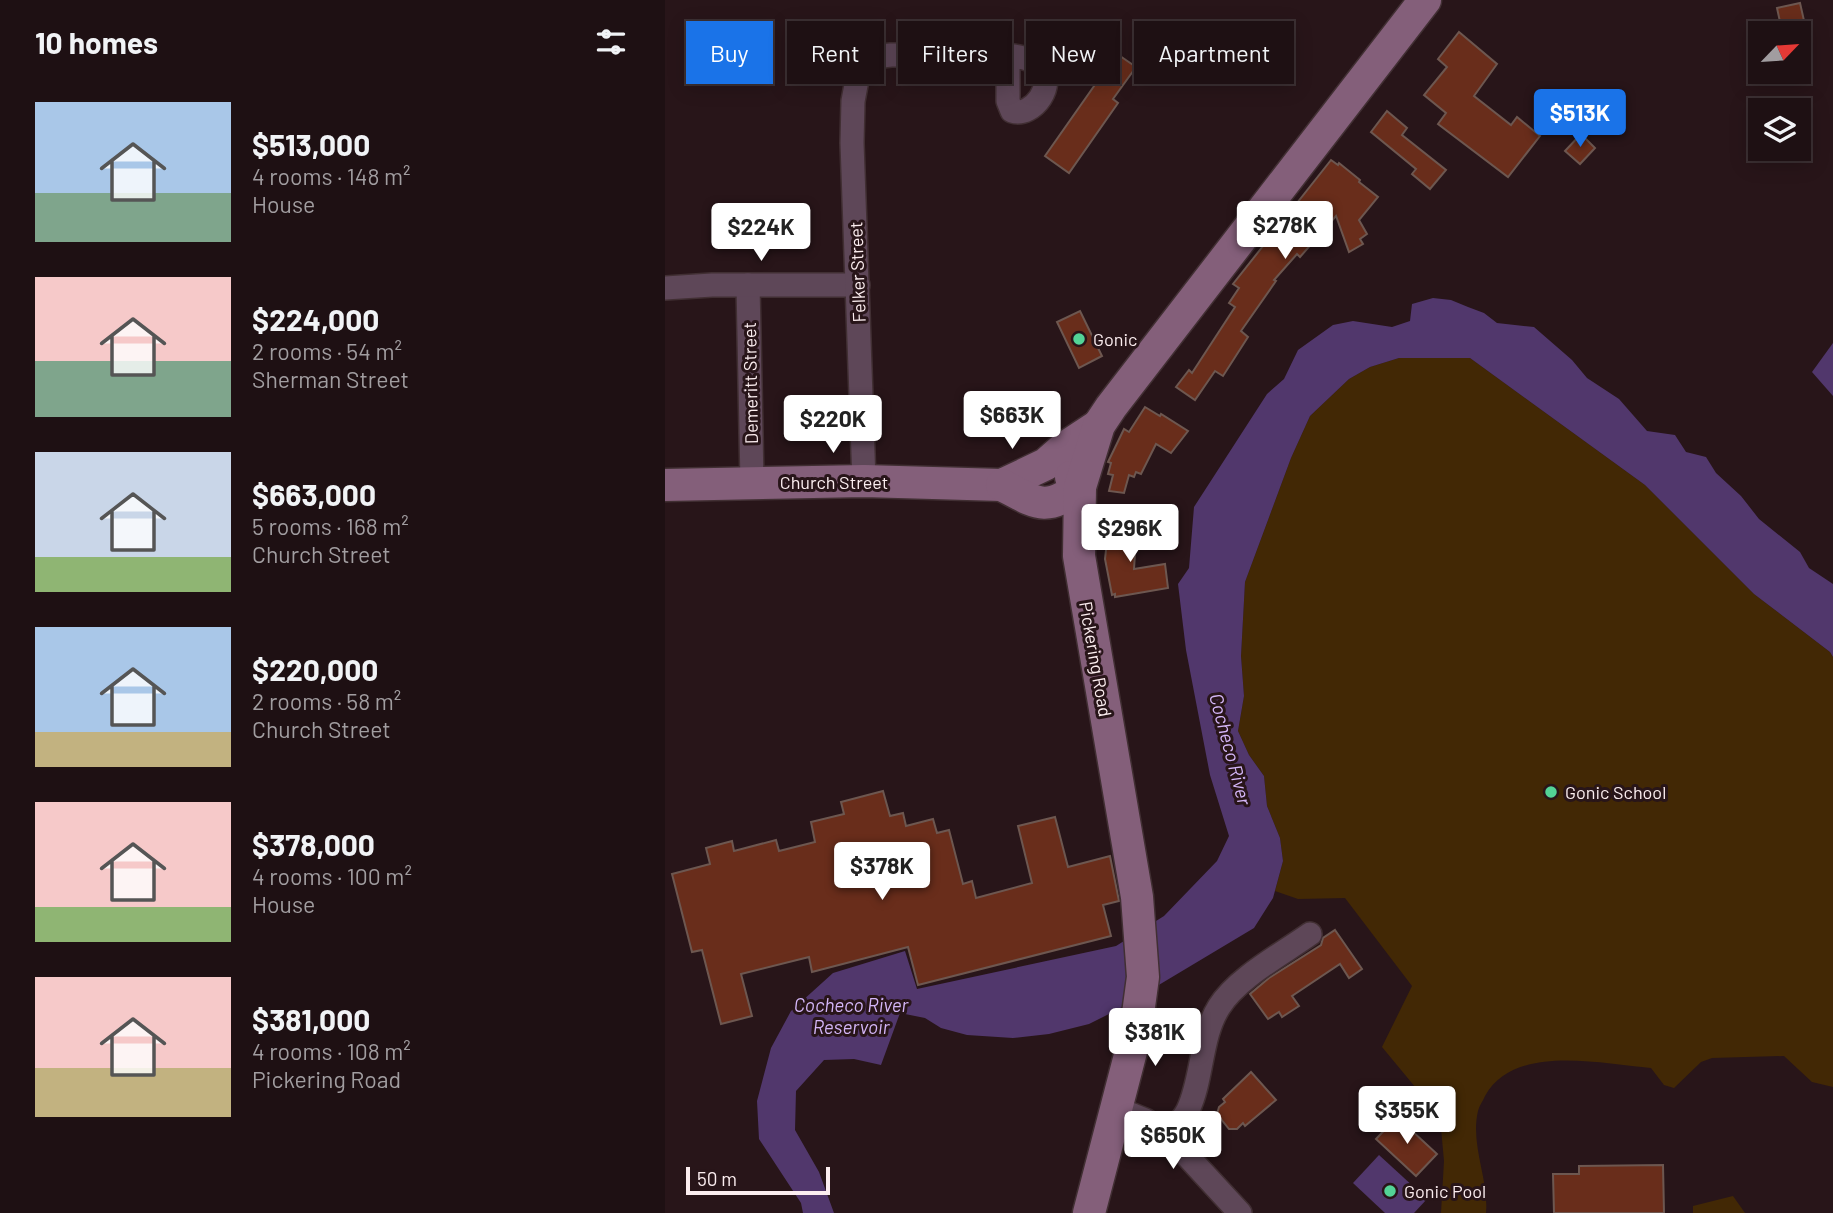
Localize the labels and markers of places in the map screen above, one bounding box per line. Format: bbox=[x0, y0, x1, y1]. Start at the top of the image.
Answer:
pin: $513K bbox=[1531, 90, 1629, 149]
pin: $278K bbox=[1236, 202, 1334, 261]
pin: $224K bbox=[712, 204, 810, 263]
place label: Gonic bbox=[1093, 328, 1137, 350]
marker: Gonic bbox=[1071, 331, 1087, 347]
pin: $663K bbox=[963, 392, 1061, 451]
pin: $220K bbox=[784, 396, 882, 455]
pin: $296K bbox=[1081, 504, 1179, 564]
place label: Gonic School bbox=[1565, 781, 1666, 803]
marker: Gonic School bbox=[1543, 784, 1559, 800]
pin: $378K bbox=[833, 842, 931, 902]
pin: $381K bbox=[1106, 1009, 1204, 1068]
pin: $355K bbox=[1358, 1086, 1456, 1146]
pin: $650K bbox=[1124, 1112, 1222, 1171]
place label: Gonic Pool bbox=[1404, 1180, 1486, 1202]
marker: Gonic Pool bbox=[1382, 1183, 1398, 1199]

